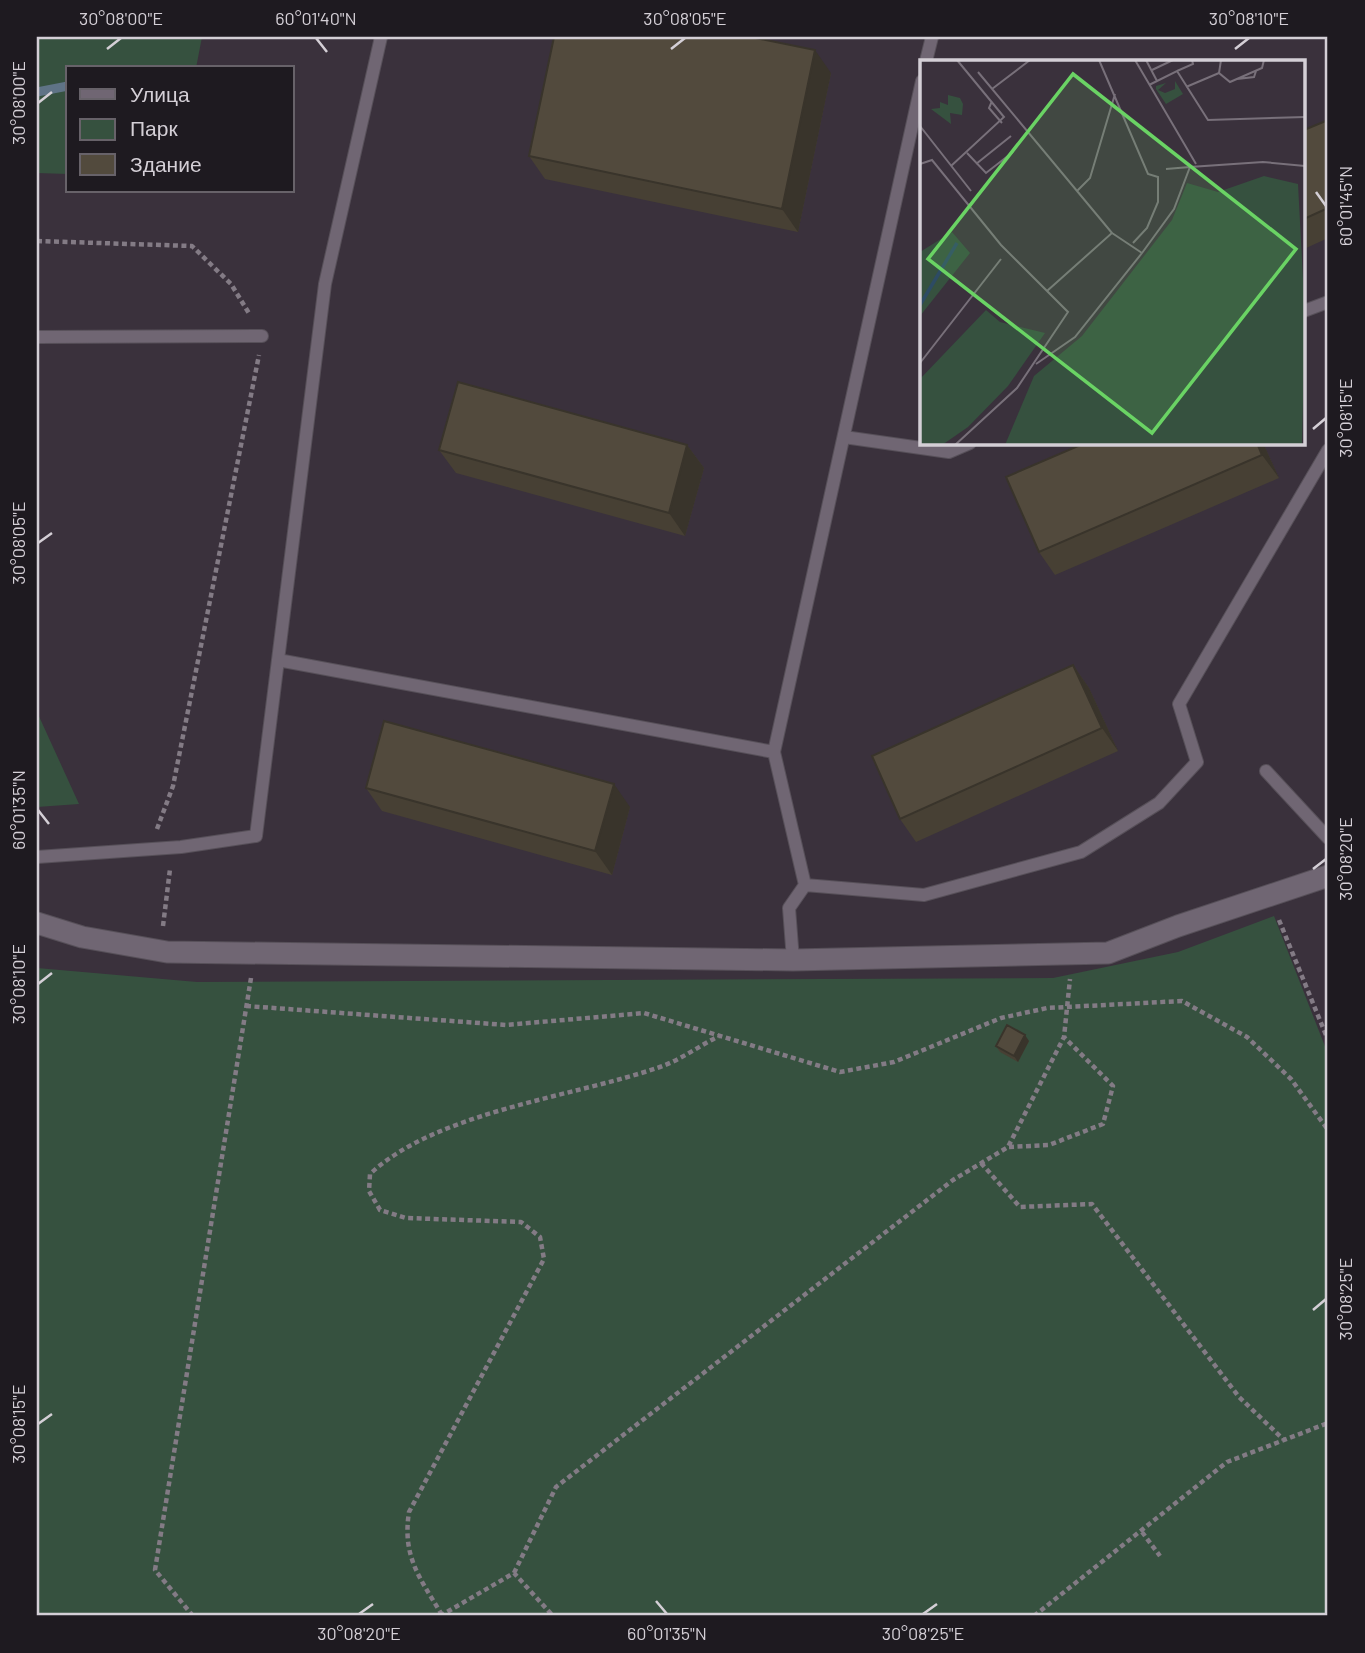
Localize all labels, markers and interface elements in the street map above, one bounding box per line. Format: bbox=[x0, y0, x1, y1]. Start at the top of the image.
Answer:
text: 30°08'00"E bbox=[79, 7, 163, 29]
text: 60°01'40"N bbox=[275, 7, 357, 29]
text: 30°08'05"E bbox=[643, 7, 727, 29]
text: 30°08'10"E bbox=[1209, 7, 1289, 29]
inset map bbox=[920, 60, 1306, 444]
text: 30°08'00"E bbox=[7, 61, 29, 145]
legend bbox=[66, 66, 294, 192]
text: Улица bbox=[130, 81, 190, 106]
text: Парк bbox=[130, 115, 178, 140]
text: Здание bbox=[130, 151, 202, 176]
text: 60°01'45"N bbox=[1334, 166, 1356, 246]
text: 30°08'15"E bbox=[1334, 378, 1356, 458]
text: 30°08'05"E bbox=[7, 501, 29, 585]
text: 60°01'35"N bbox=[7, 770, 29, 850]
text: 30°08'20"E bbox=[1334, 817, 1356, 901]
text: 30°08'10"E bbox=[7, 944, 29, 1024]
text: 30°08'25"E bbox=[1334, 1258, 1356, 1340]
text: 30°08'15"E bbox=[7, 1384, 29, 1464]
text: 30°08'20"E bbox=[317, 1622, 401, 1644]
text: 60°01'35"N bbox=[627, 1622, 707, 1644]
text: 30°08'25"E bbox=[882, 1622, 964, 1644]

